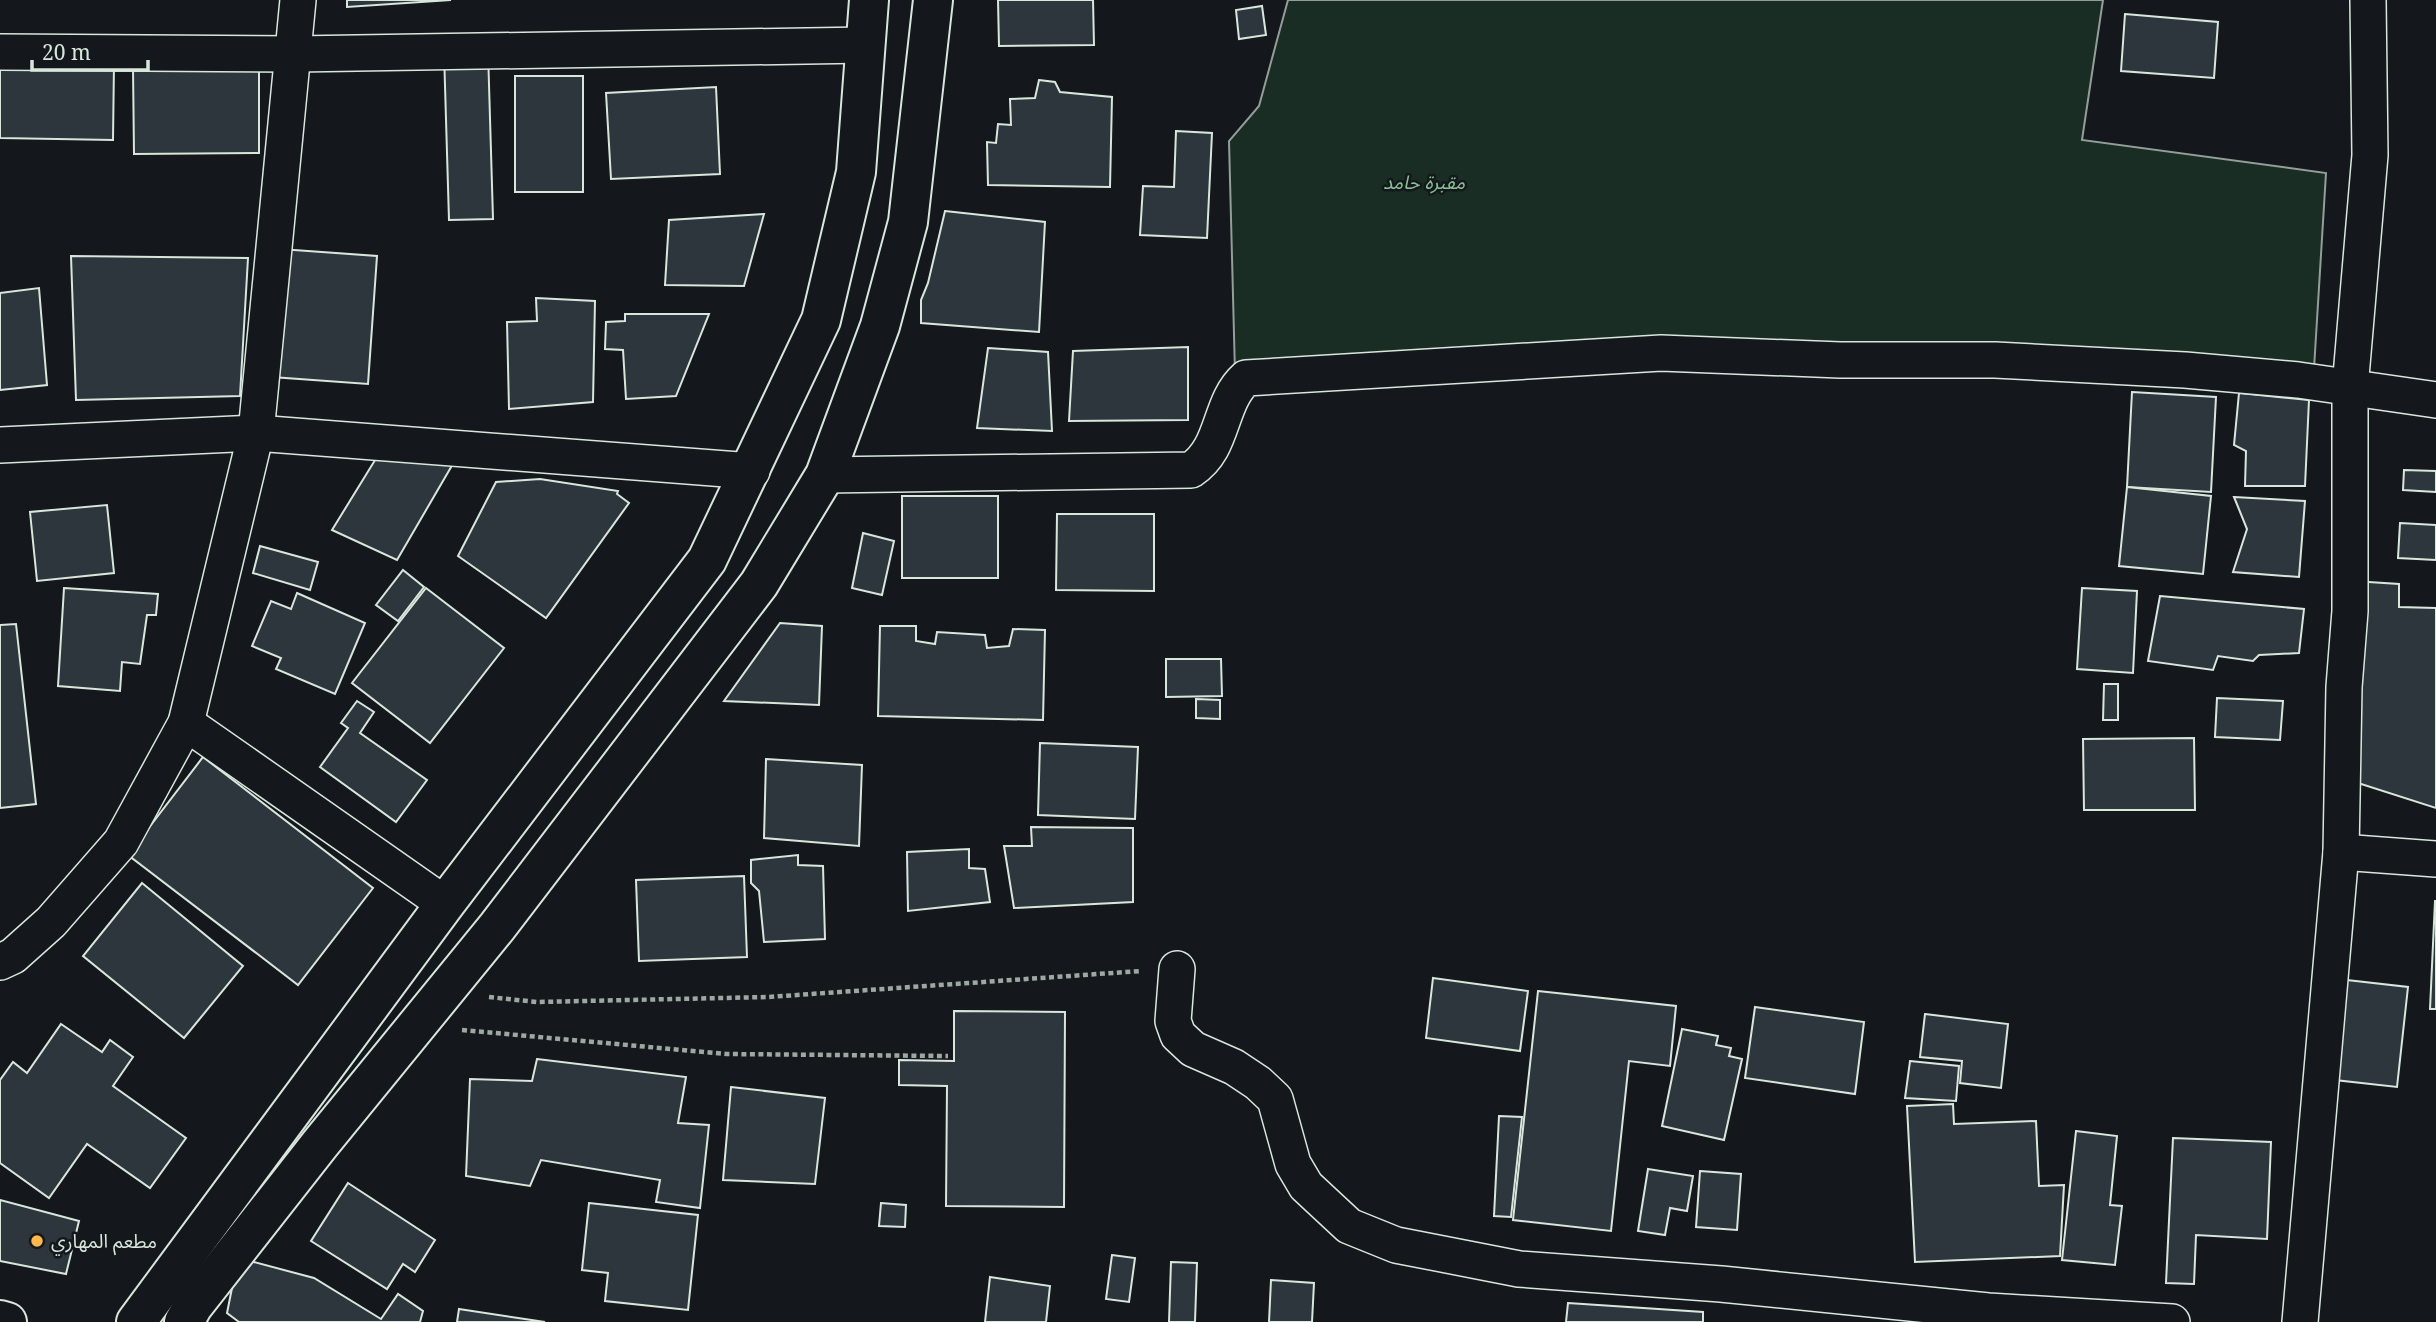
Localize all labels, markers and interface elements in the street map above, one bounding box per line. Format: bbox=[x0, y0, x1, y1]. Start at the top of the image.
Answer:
scale bar bbox=[32, 28, 147, 72]
text: 20 m bbox=[42, 38, 91, 66]
park label: مقبرة حامد bbox=[1383, 169, 1465, 195]
place label: مطعم المهاري bbox=[51, 1228, 157, 1256]
marker: مطعم المهاري bbox=[29, 1233, 45, 1249]

